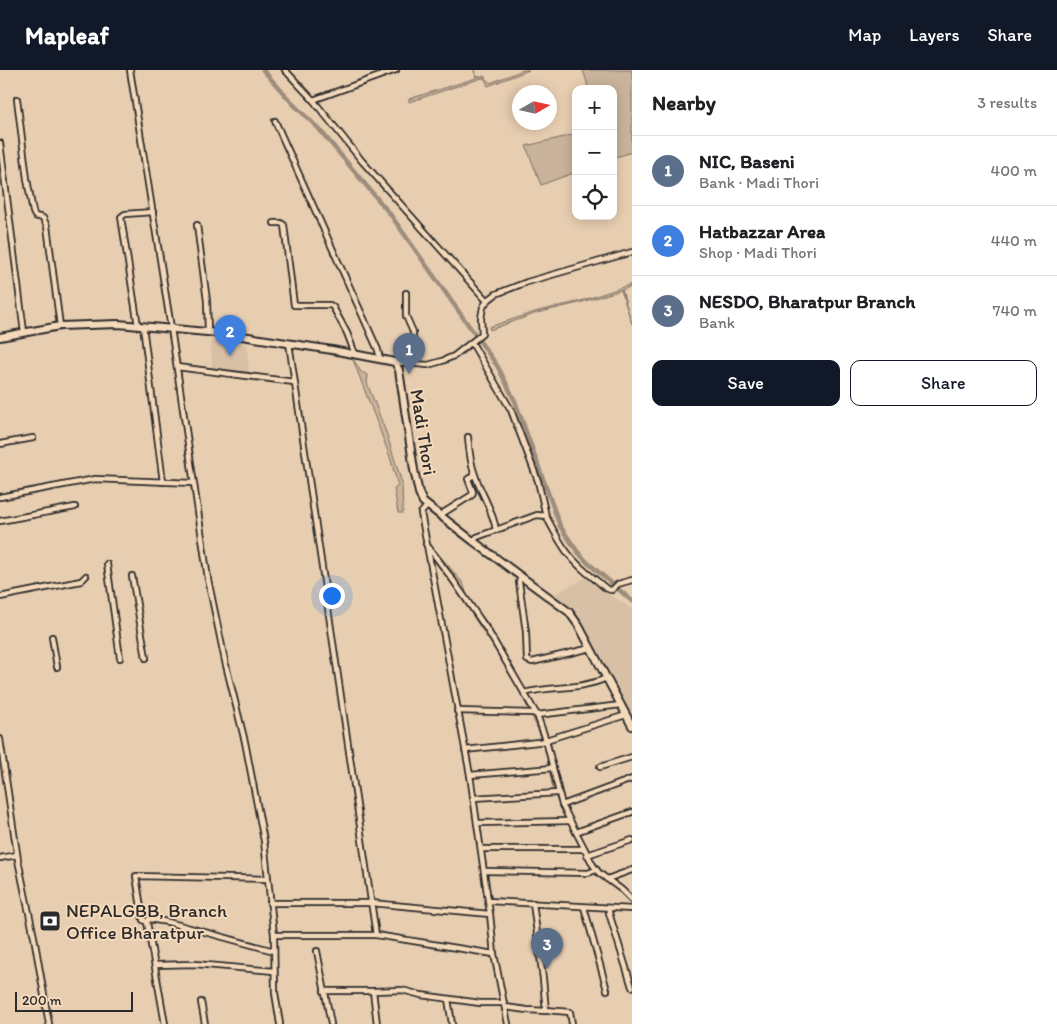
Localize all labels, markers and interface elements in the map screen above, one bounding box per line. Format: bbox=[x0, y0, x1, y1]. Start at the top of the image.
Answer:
text: Mapleaf bbox=[25, 21, 109, 50]
text: Map bbox=[848, 24, 881, 46]
text: Layers bbox=[909, 24, 959, 46]
text: Share bbox=[987, 24, 1032, 46]
north arrow bbox=[512, 85, 557, 130]
map controls bbox=[572, 85, 617, 220]
button: + bbox=[572, 85, 617, 130]
text: Nearby bbox=[652, 90, 716, 115]
text: 3 results bbox=[977, 93, 1037, 112]
button: − bbox=[572, 130, 617, 175]
text: NIC, Baseni bbox=[699, 150, 795, 173]
text: 1 bbox=[664, 161, 672, 180]
text: 400 m bbox=[991, 161, 1037, 180]
text: Bank · Madi Thori bbox=[699, 173, 819, 192]
button: locate bbox=[572, 175, 617, 220]
text: Hatbazzar Area bbox=[699, 220, 825, 243]
text: 2 bbox=[664, 231, 672, 250]
text: 440 m bbox=[991, 231, 1037, 250]
text: Shop · Madi Thori bbox=[699, 243, 817, 262]
text: NESDO, Bharatpur Branch bbox=[699, 290, 915, 313]
text: 3 bbox=[664, 301, 672, 320]
text: 740 m bbox=[993, 301, 1037, 320]
text: Bank bbox=[699, 313, 735, 332]
pin: 2 bbox=[214, 315, 246, 356]
pin: 1 bbox=[393, 333, 425, 374]
button: Save bbox=[652, 360, 840, 406]
button: Share bbox=[850, 360, 1037, 406]
street label: Madi Thori bbox=[405, 387, 442, 477]
your location bbox=[319, 583, 345, 609]
place label: NEPALGBB, Branch Office Bharatpur bbox=[66, 899, 228, 944]
bank icon: NEPALGBB, Branch Office Bharatpur bbox=[38, 909, 62, 933]
pin: 3 bbox=[531, 928, 563, 969]
scale bar bbox=[15, 989, 132, 1012]
text: 200 m bbox=[22, 992, 62, 1009]

